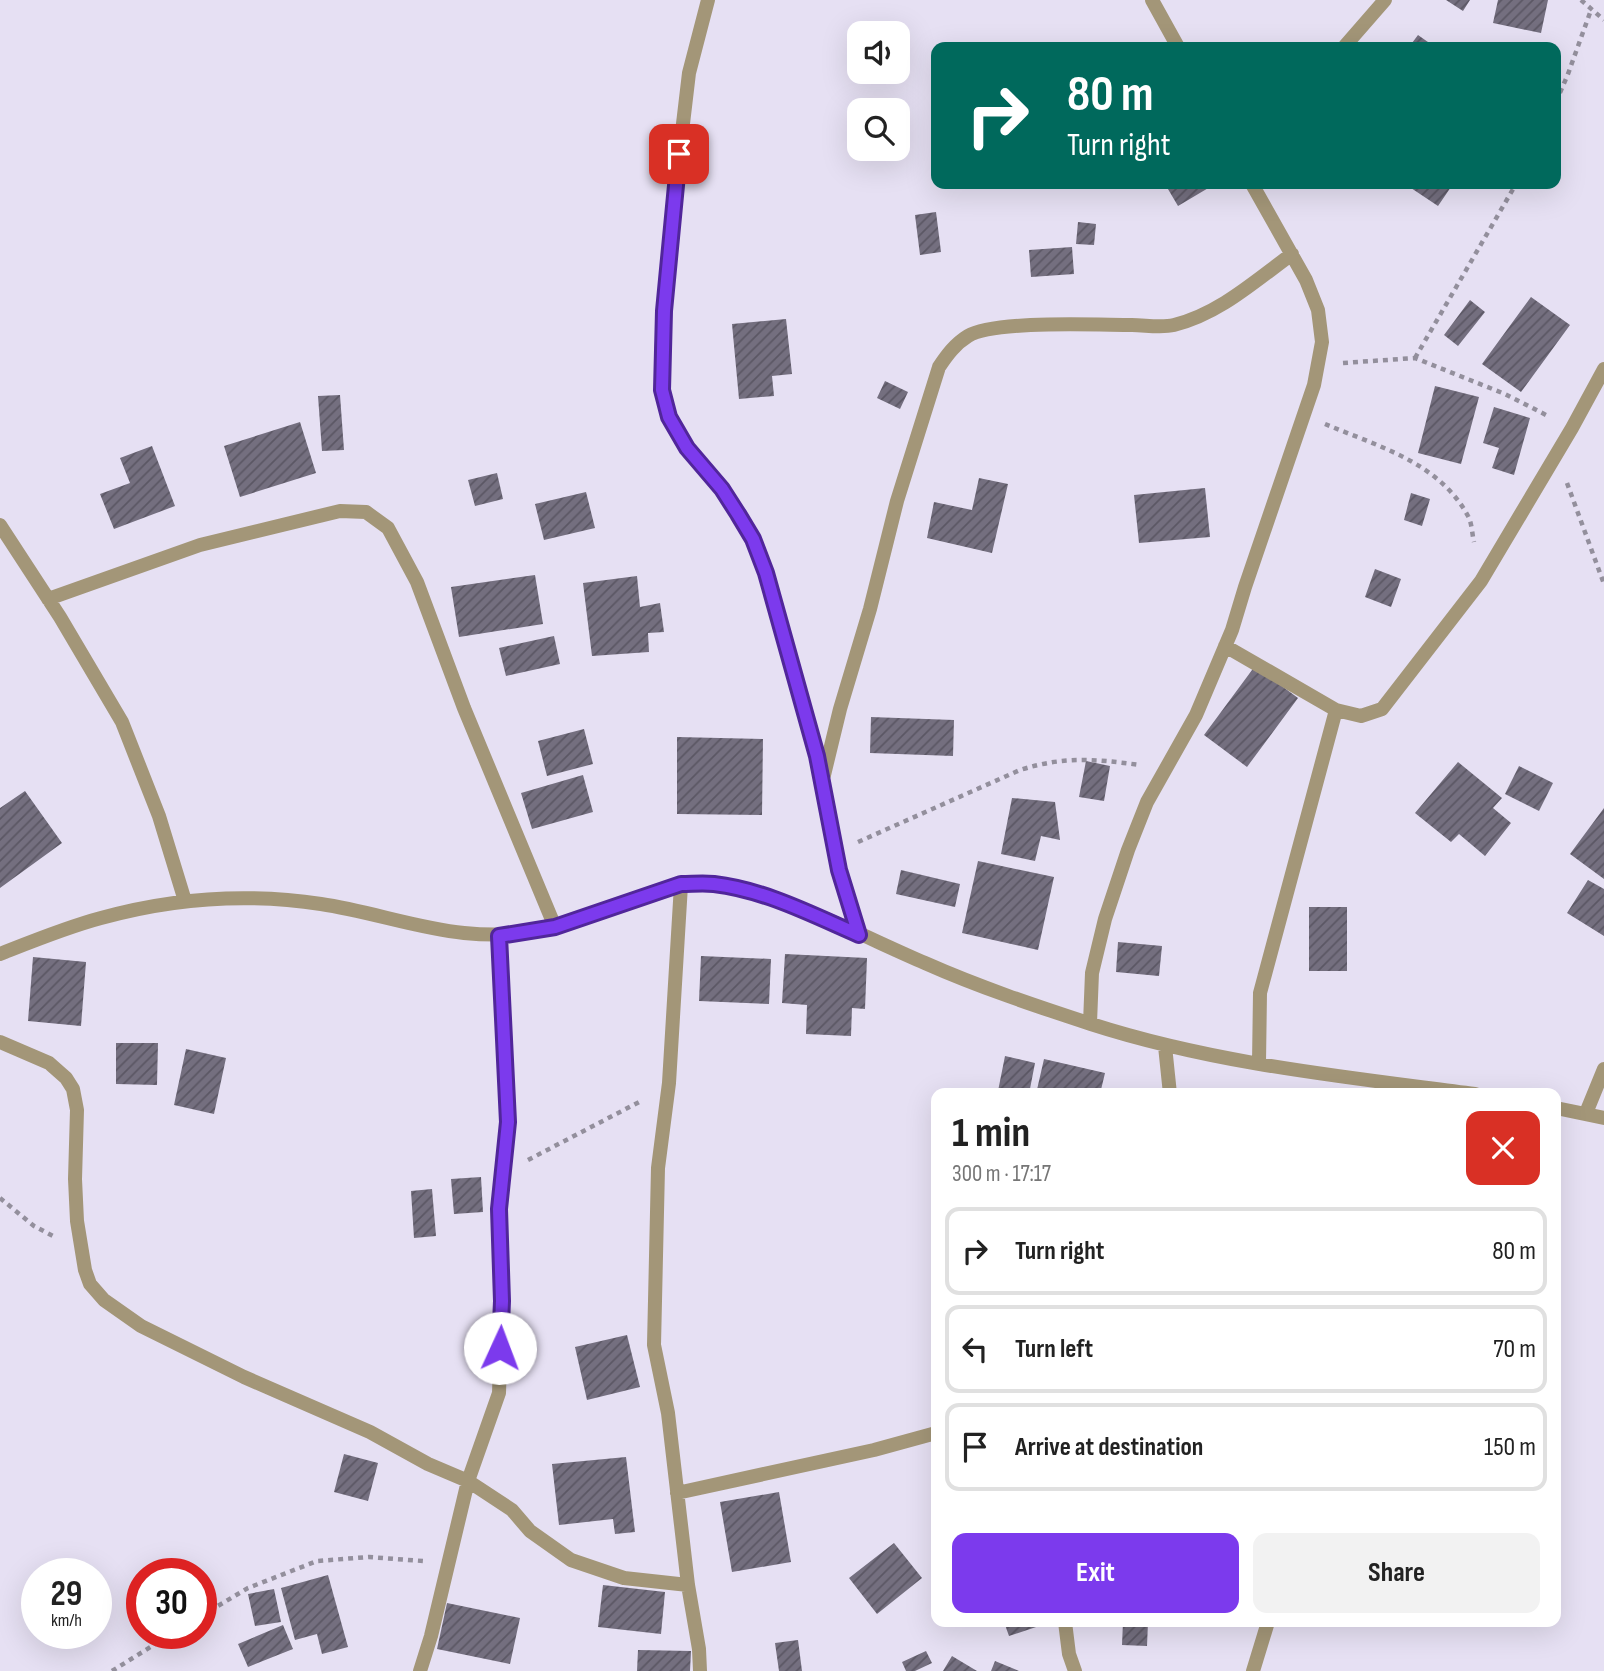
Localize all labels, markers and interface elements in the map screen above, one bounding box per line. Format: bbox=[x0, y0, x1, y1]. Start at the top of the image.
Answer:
map controls bbox=[847, 21, 910, 161]
button: sound bbox=[847, 21, 910, 84]
text: 80 m bbox=[1067, 66, 1154, 125]
icon: right bbox=[952, 70, 1043, 161]
button: search bbox=[847, 98, 910, 161]
pin bbox=[649, 124, 709, 184]
text: Turn right bbox=[1067, 126, 1171, 165]
icon: arrive bbox=[660, 135, 698, 173]
text: 1 min bbox=[952, 1108, 1030, 1159]
button: close bbox=[1466, 1111, 1540, 1185]
text: 300 m · 17:17 bbox=[952, 1160, 1051, 1188]
icon: right bbox=[956, 1232, 994, 1270]
text: Turn right bbox=[1015, 1236, 1104, 1267]
text: 80 m bbox=[1492, 1236, 1536, 1267]
position arrow bbox=[463, 1311, 537, 1385]
icon: left bbox=[956, 1330, 994, 1368]
text: Turn left bbox=[1015, 1334, 1093, 1365]
text: 70 m bbox=[1493, 1334, 1536, 1365]
icon: arrive bbox=[956, 1428, 994, 1466]
text: Arrive at destination bbox=[1015, 1432, 1203, 1463]
text: 150 m bbox=[1484, 1432, 1536, 1463]
button: Exit bbox=[952, 1533, 1239, 1613]
button: Share bbox=[1253, 1533, 1540, 1613]
speed limit sign: 30 bbox=[126, 1558, 217, 1649]
text: 29 bbox=[51, 1573, 82, 1616]
text: km/h bbox=[51, 1610, 82, 1631]

